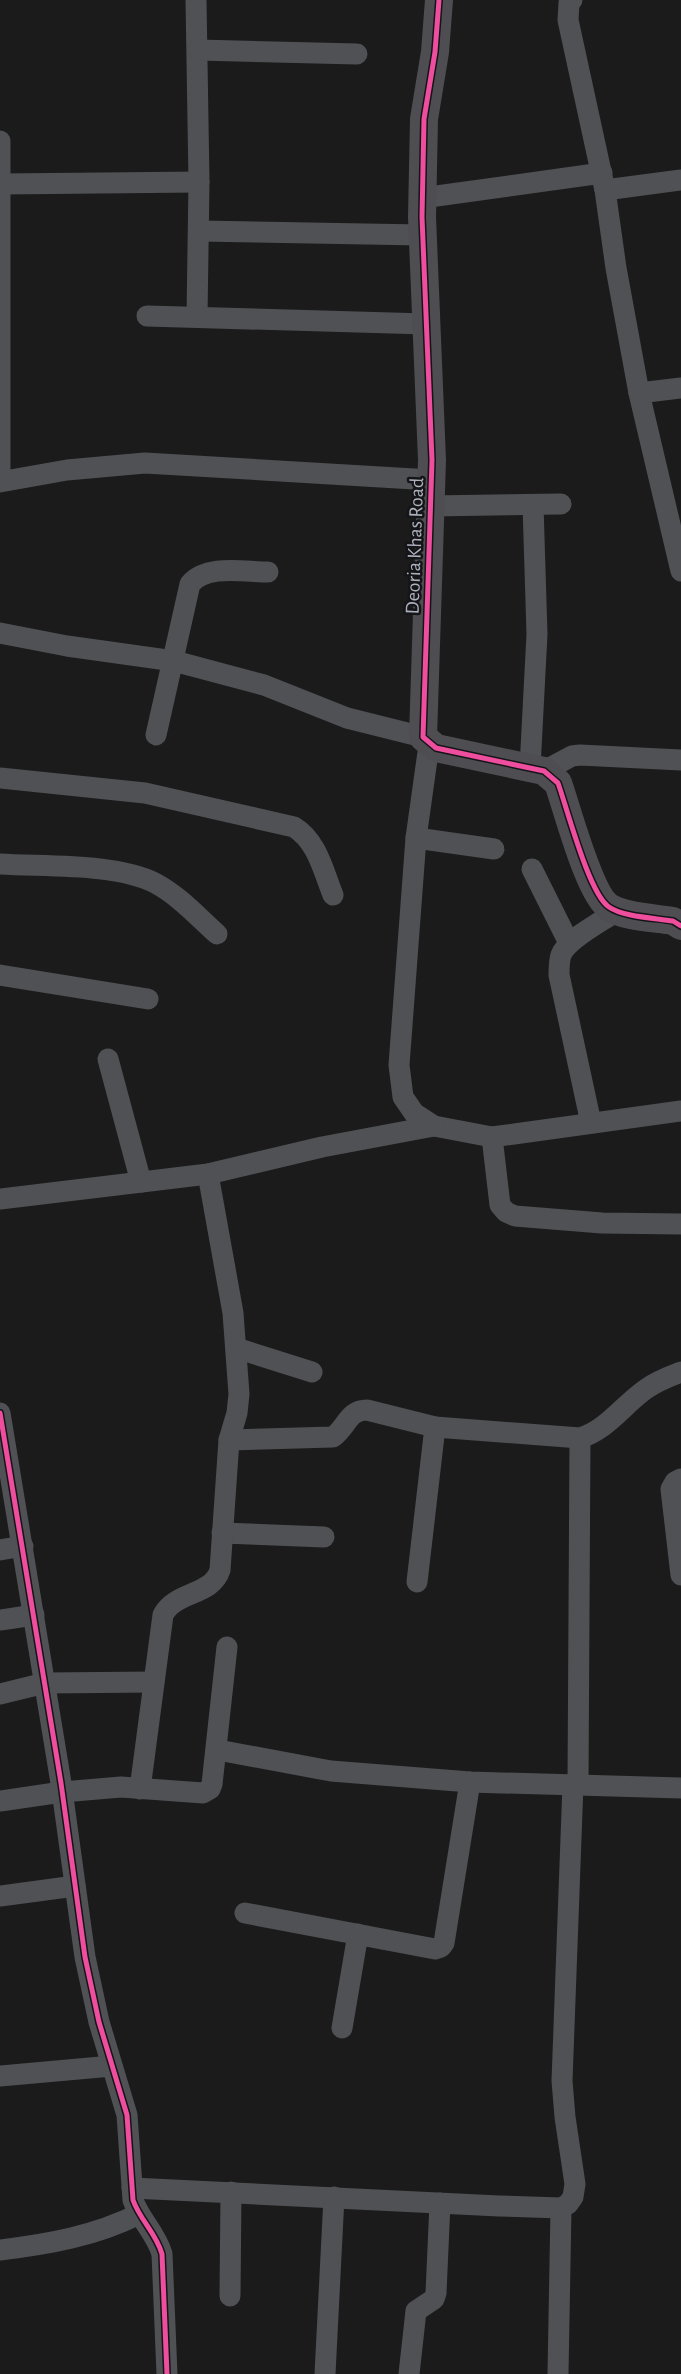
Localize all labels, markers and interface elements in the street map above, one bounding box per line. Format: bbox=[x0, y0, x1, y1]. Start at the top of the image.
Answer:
street label: Deoria Khas Road bbox=[403, 477, 427, 615]

